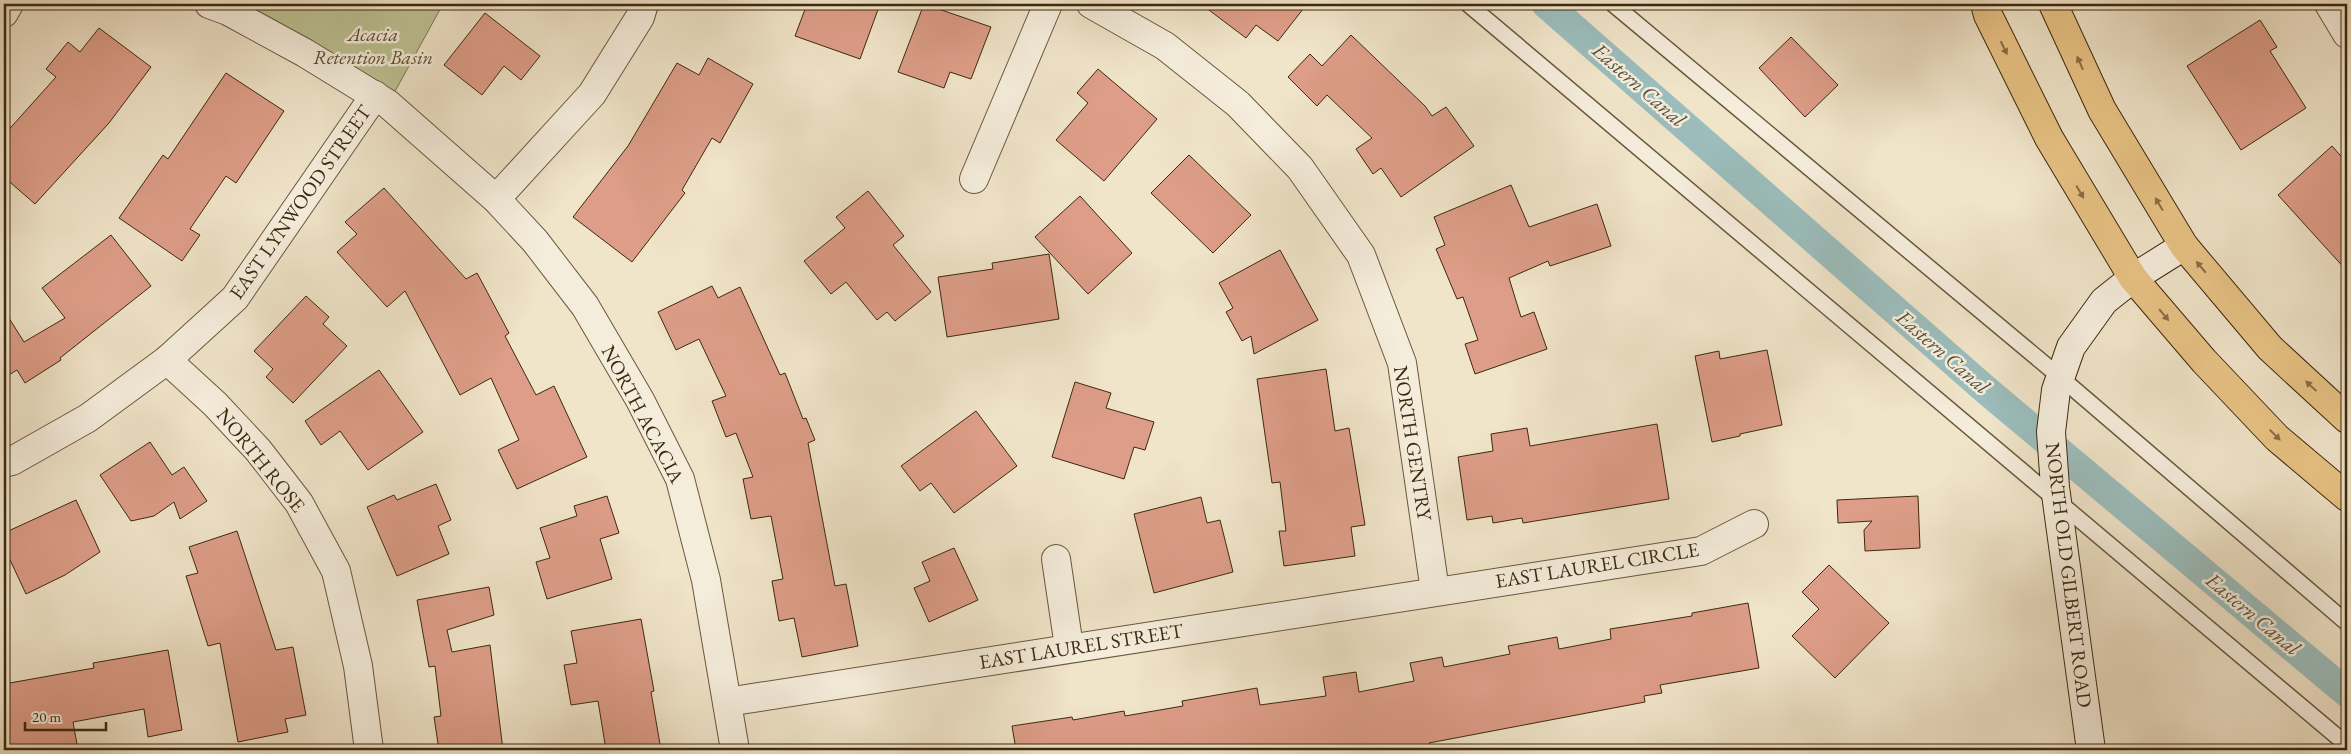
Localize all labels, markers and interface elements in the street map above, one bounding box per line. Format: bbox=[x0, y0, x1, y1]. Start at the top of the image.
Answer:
park label: Acacia Retention Basin bbox=[313, 21, 433, 70]
water label: Eastern Canal bbox=[1586, 36, 1692, 133]
one-way arrow bbox=[2000, 41, 2008, 55]
one-way arrow bbox=[2076, 56, 2084, 70]
street label: EAST LYNWOOD STREET bbox=[223, 99, 377, 304]
one-way arrow bbox=[2076, 185, 2085, 198]
one-way arrow bbox=[2154, 198, 2163, 211]
one-way arrow bbox=[2196, 260, 2207, 273]
water label: Eastern Canal bbox=[1890, 303, 1996, 400]
one-way arrow bbox=[2158, 309, 2170, 321]
street label: NORTH ACACIA bbox=[596, 341, 690, 488]
street label: NORTH GENTRY bbox=[1388, 364, 1438, 524]
one-way arrow bbox=[2306, 380, 2318, 392]
street label: NORTH ROSE bbox=[211, 402, 311, 518]
one-way arrow bbox=[2268, 428, 2280, 440]
street label: NORTH OLD GILBERT ROAD bbox=[2040, 441, 2098, 709]
street label: EAST LAUREL CIRCLE bbox=[1493, 536, 1701, 594]
water label: Eastern Canal bbox=[2200, 566, 2307, 662]
street label: EAST LAUREL STREET bbox=[977, 617, 1185, 675]
scale bar bbox=[25, 699, 106, 731]
text: 20 m bbox=[32, 707, 61, 726]

